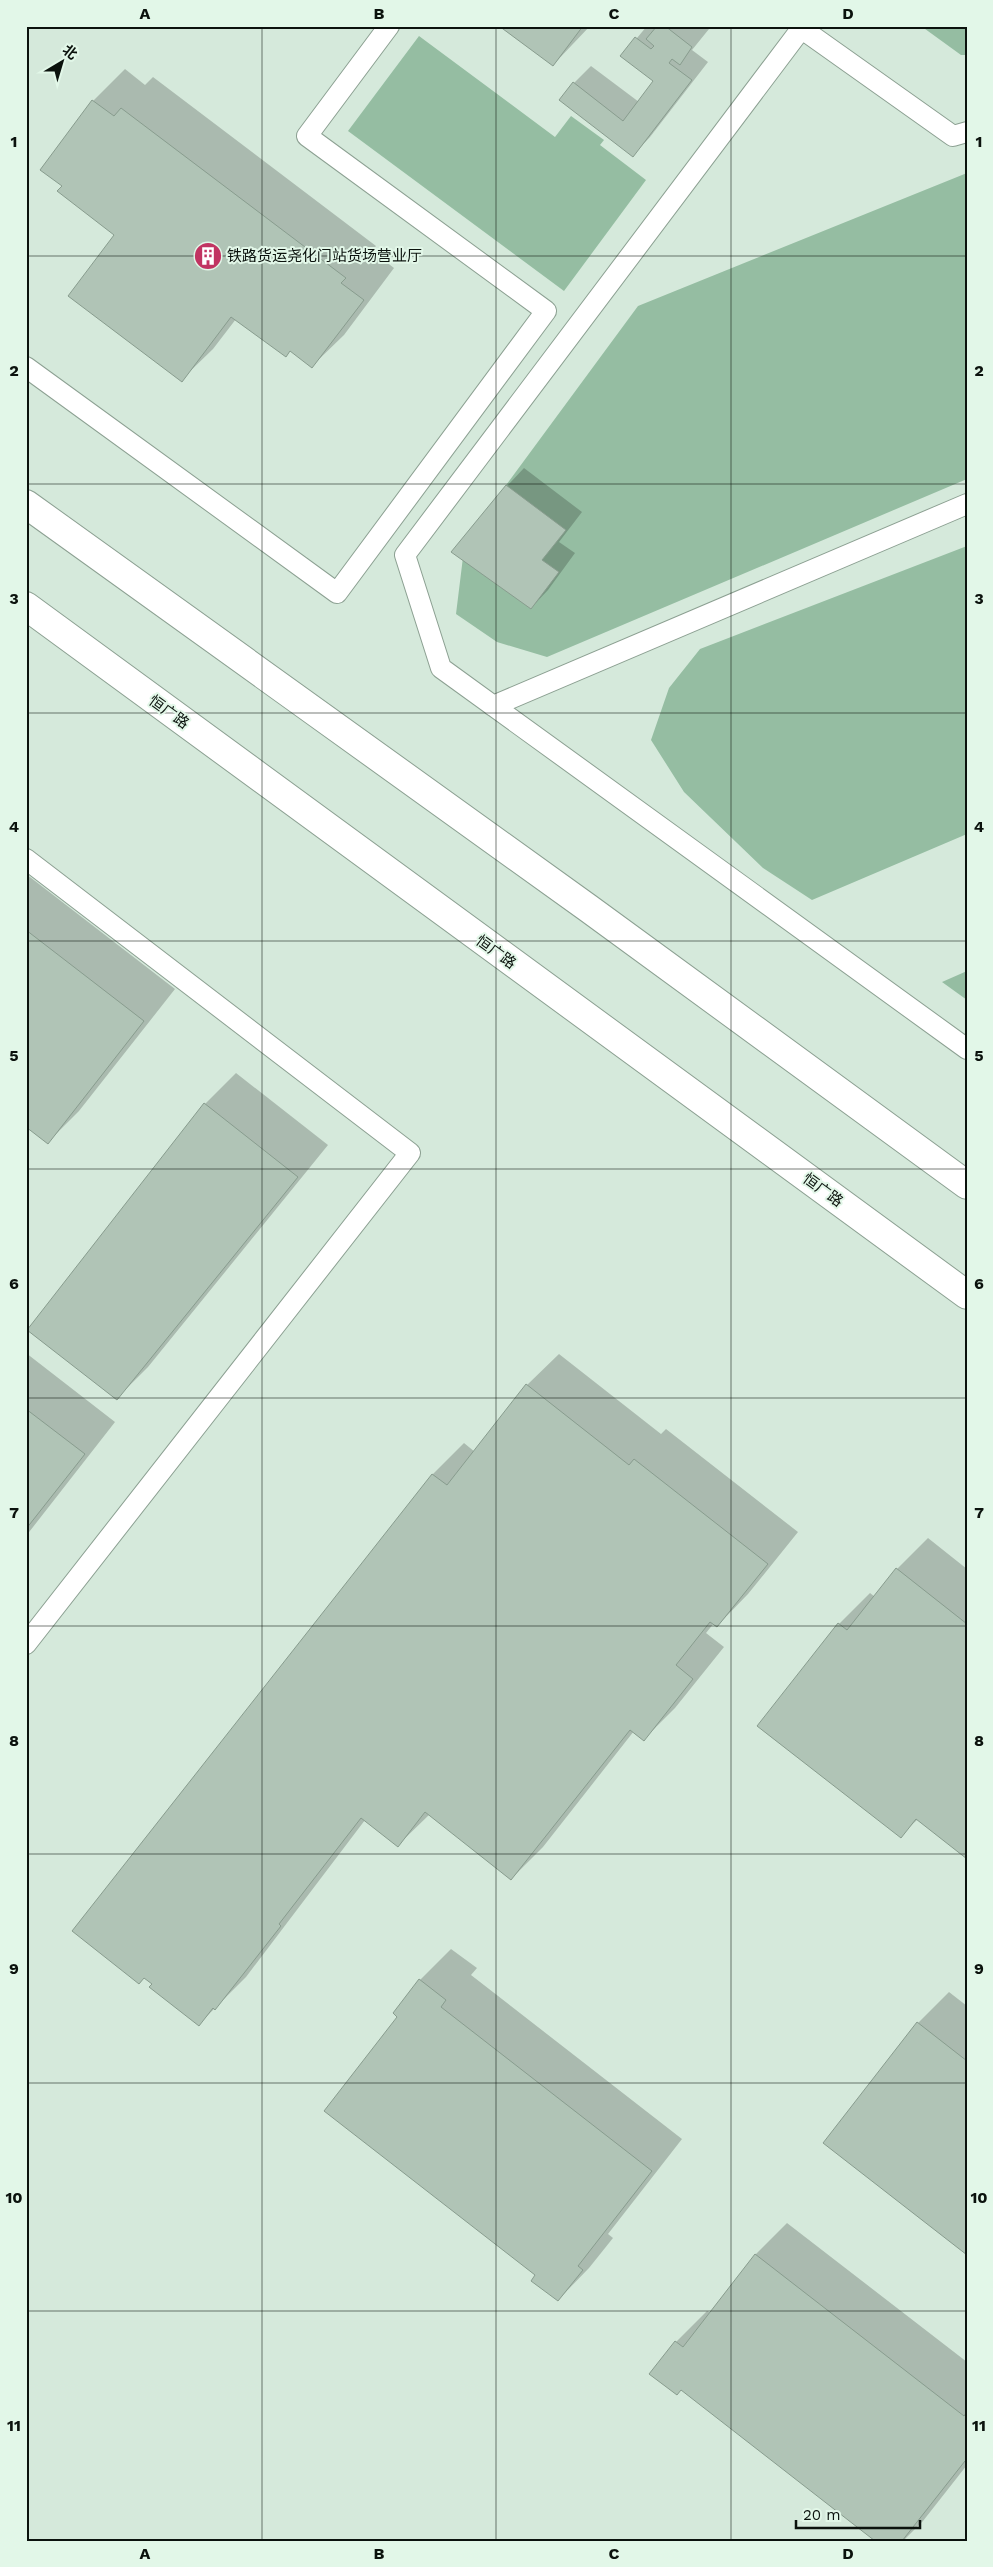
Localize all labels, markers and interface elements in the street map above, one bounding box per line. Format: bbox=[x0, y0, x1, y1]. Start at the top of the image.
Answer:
text: A bbox=[140, 4, 151, 23]
text: B bbox=[374, 4, 385, 23]
text: C bbox=[609, 4, 620, 23]
text: D bbox=[842, 4, 854, 23]
north arrow bbox=[38, 38, 88, 88]
text: 北 bbox=[60, 41, 80, 62]
text: 1 bbox=[11, 132, 17, 151]
text: 1 bbox=[976, 132, 982, 151]
building icon: 铁路货运尧化门站货场营业厅 bbox=[193, 241, 223, 271]
place label: 铁路货运尧化门站货场营业厅 bbox=[227, 247, 422, 265]
text: 2 bbox=[9, 361, 19, 380]
text: 2 bbox=[974, 361, 984, 380]
text: 3 bbox=[9, 589, 19, 608]
text: 3 bbox=[974, 589, 984, 608]
street label: 恒广路 bbox=[146, 691, 192, 733]
text: 4 bbox=[9, 817, 19, 836]
text: 4 bbox=[974, 817, 984, 836]
street label: 恒广路 bbox=[473, 931, 519, 973]
text: 5 bbox=[9, 1046, 19, 1065]
text: 5 bbox=[974, 1046, 984, 1065]
street label: 恒广路 bbox=[800, 1169, 846, 1211]
text: 6 bbox=[9, 1274, 19, 1293]
text: 6 bbox=[974, 1274, 984, 1293]
text: 7 bbox=[9, 1503, 19, 1522]
text: 7 bbox=[974, 1503, 984, 1522]
text: 8 bbox=[9, 1731, 19, 1750]
text: 8 bbox=[974, 1731, 984, 1750]
text: 9 bbox=[9, 1959, 19, 1978]
text: 9 bbox=[974, 1959, 984, 1978]
text: 10 bbox=[5, 2188, 23, 2207]
text: 10 bbox=[970, 2188, 988, 2207]
text: 11 bbox=[7, 2416, 21, 2435]
text: 11 bbox=[972, 2416, 986, 2435]
scale bar bbox=[796, 2497, 919, 2529]
text: 20 m bbox=[803, 2506, 841, 2524]
text: A bbox=[140, 2544, 151, 2563]
text: B bbox=[374, 2544, 385, 2563]
text: C bbox=[609, 2544, 620, 2563]
text: D bbox=[842, 2544, 854, 2563]

